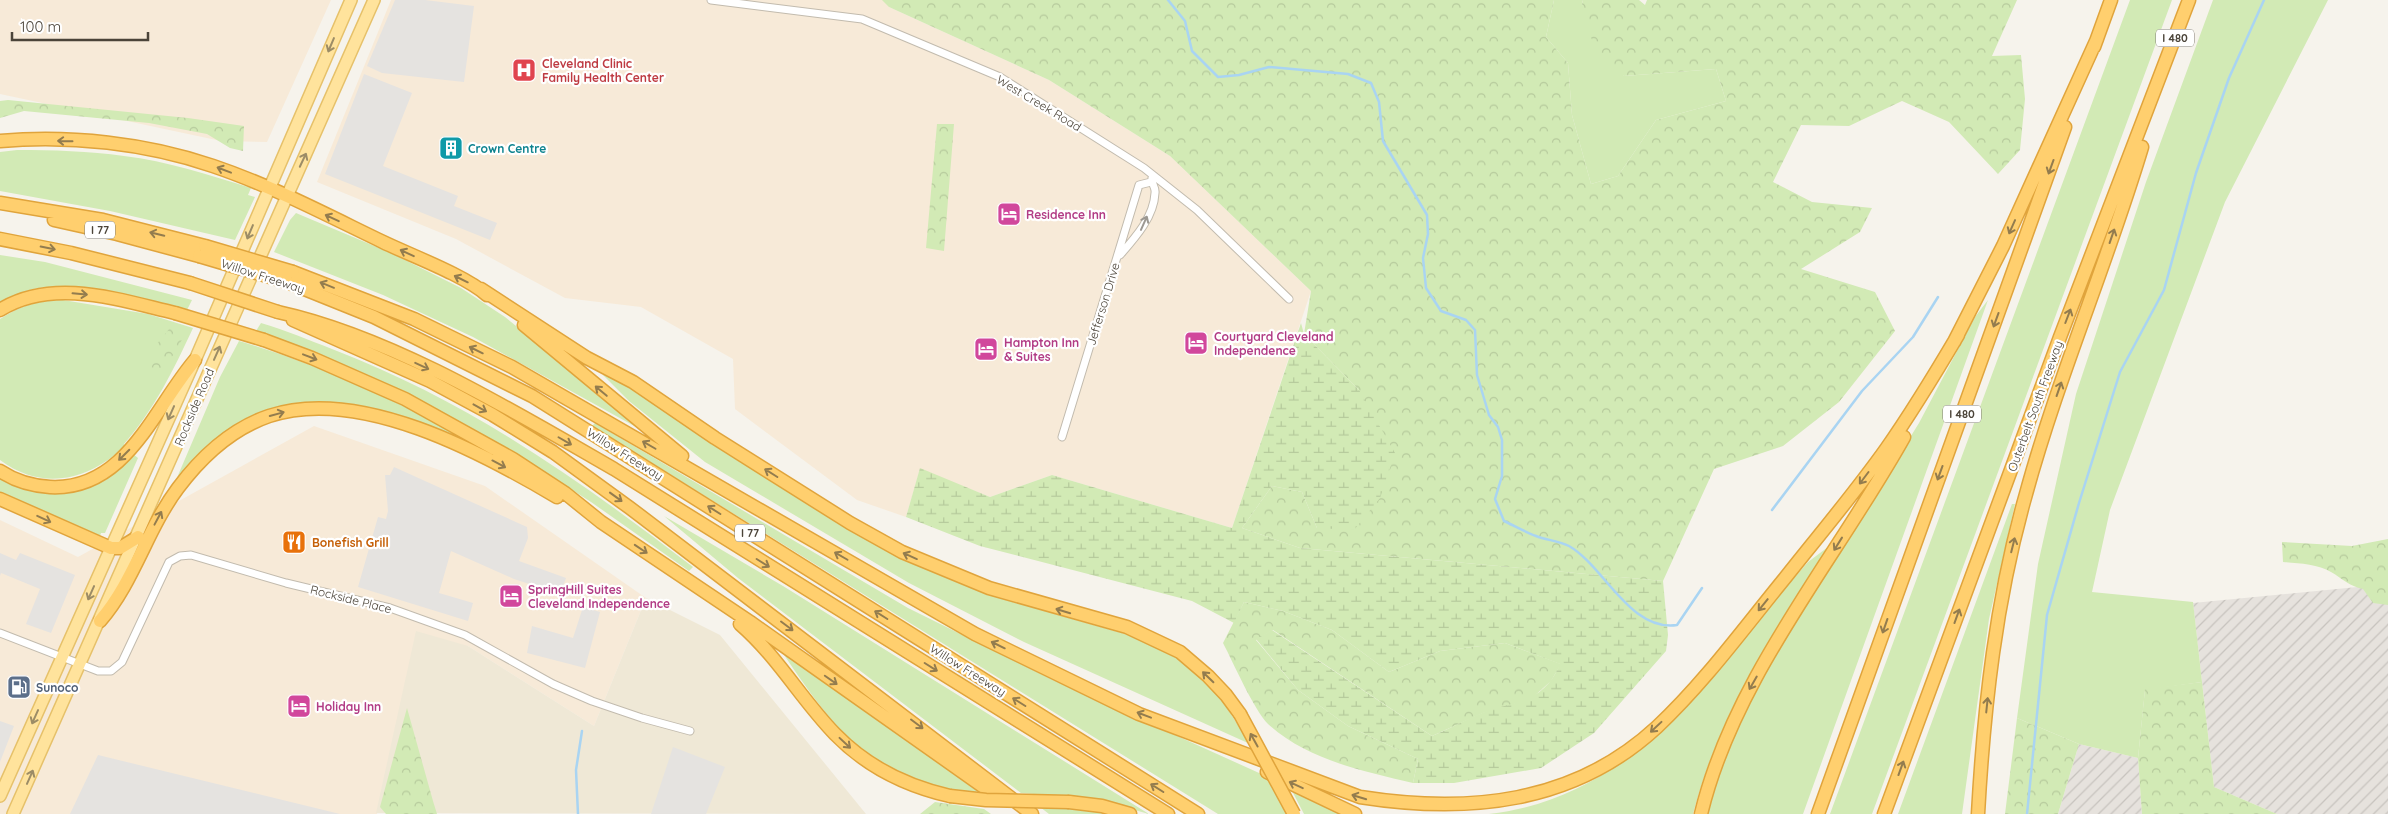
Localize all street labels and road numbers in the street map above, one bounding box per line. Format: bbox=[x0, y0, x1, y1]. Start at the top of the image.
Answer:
road number: I 480 bbox=[2156, 29, 2194, 46]
street label: West Creek Road bbox=[994, 72, 1084, 134]
road number: I 77 bbox=[85, 222, 115, 238]
street label: Willow Freeway bbox=[219, 255, 307, 297]
street label: Jefferson Drive bbox=[1083, 261, 1123, 347]
street label: Outerbelt South Freeway bbox=[2004, 338, 2066, 474]
street label: Rockside Road bbox=[171, 366, 217, 448]
road number: I 480 bbox=[1943, 406, 1981, 422]
street label: Willow Freeway bbox=[584, 425, 666, 483]
road number: I 77 bbox=[735, 524, 765, 542]
street label: Rockside Place bbox=[309, 582, 394, 616]
street label: Willow Freeway bbox=[927, 641, 1009, 699]

